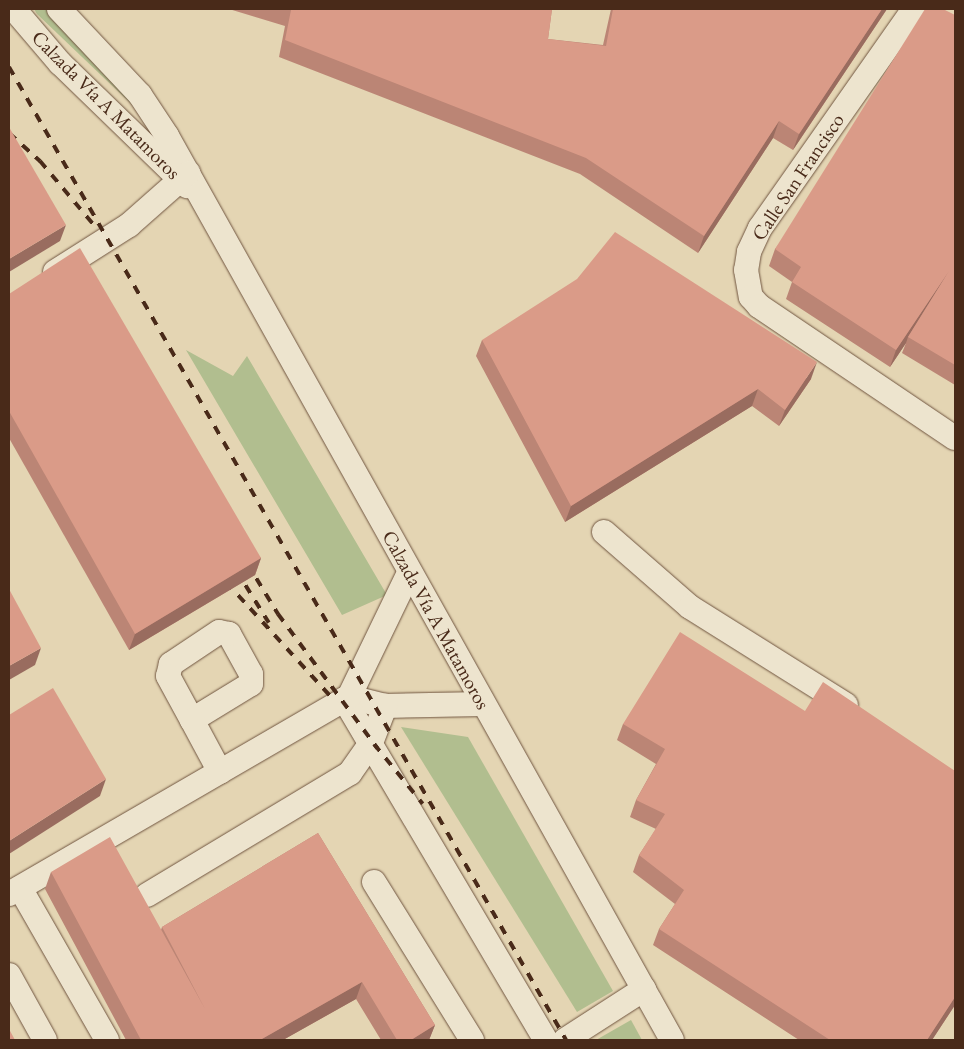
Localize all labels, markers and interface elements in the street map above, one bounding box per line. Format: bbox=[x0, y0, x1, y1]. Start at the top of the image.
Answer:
street label: Calzada Vía A Matamoros bbox=[27, 26, 185, 184]
street label: Calle San Francisco bbox=[747, 109, 849, 245]
street label: Calzada Vía A Matamoros bbox=[377, 526, 495, 714]

